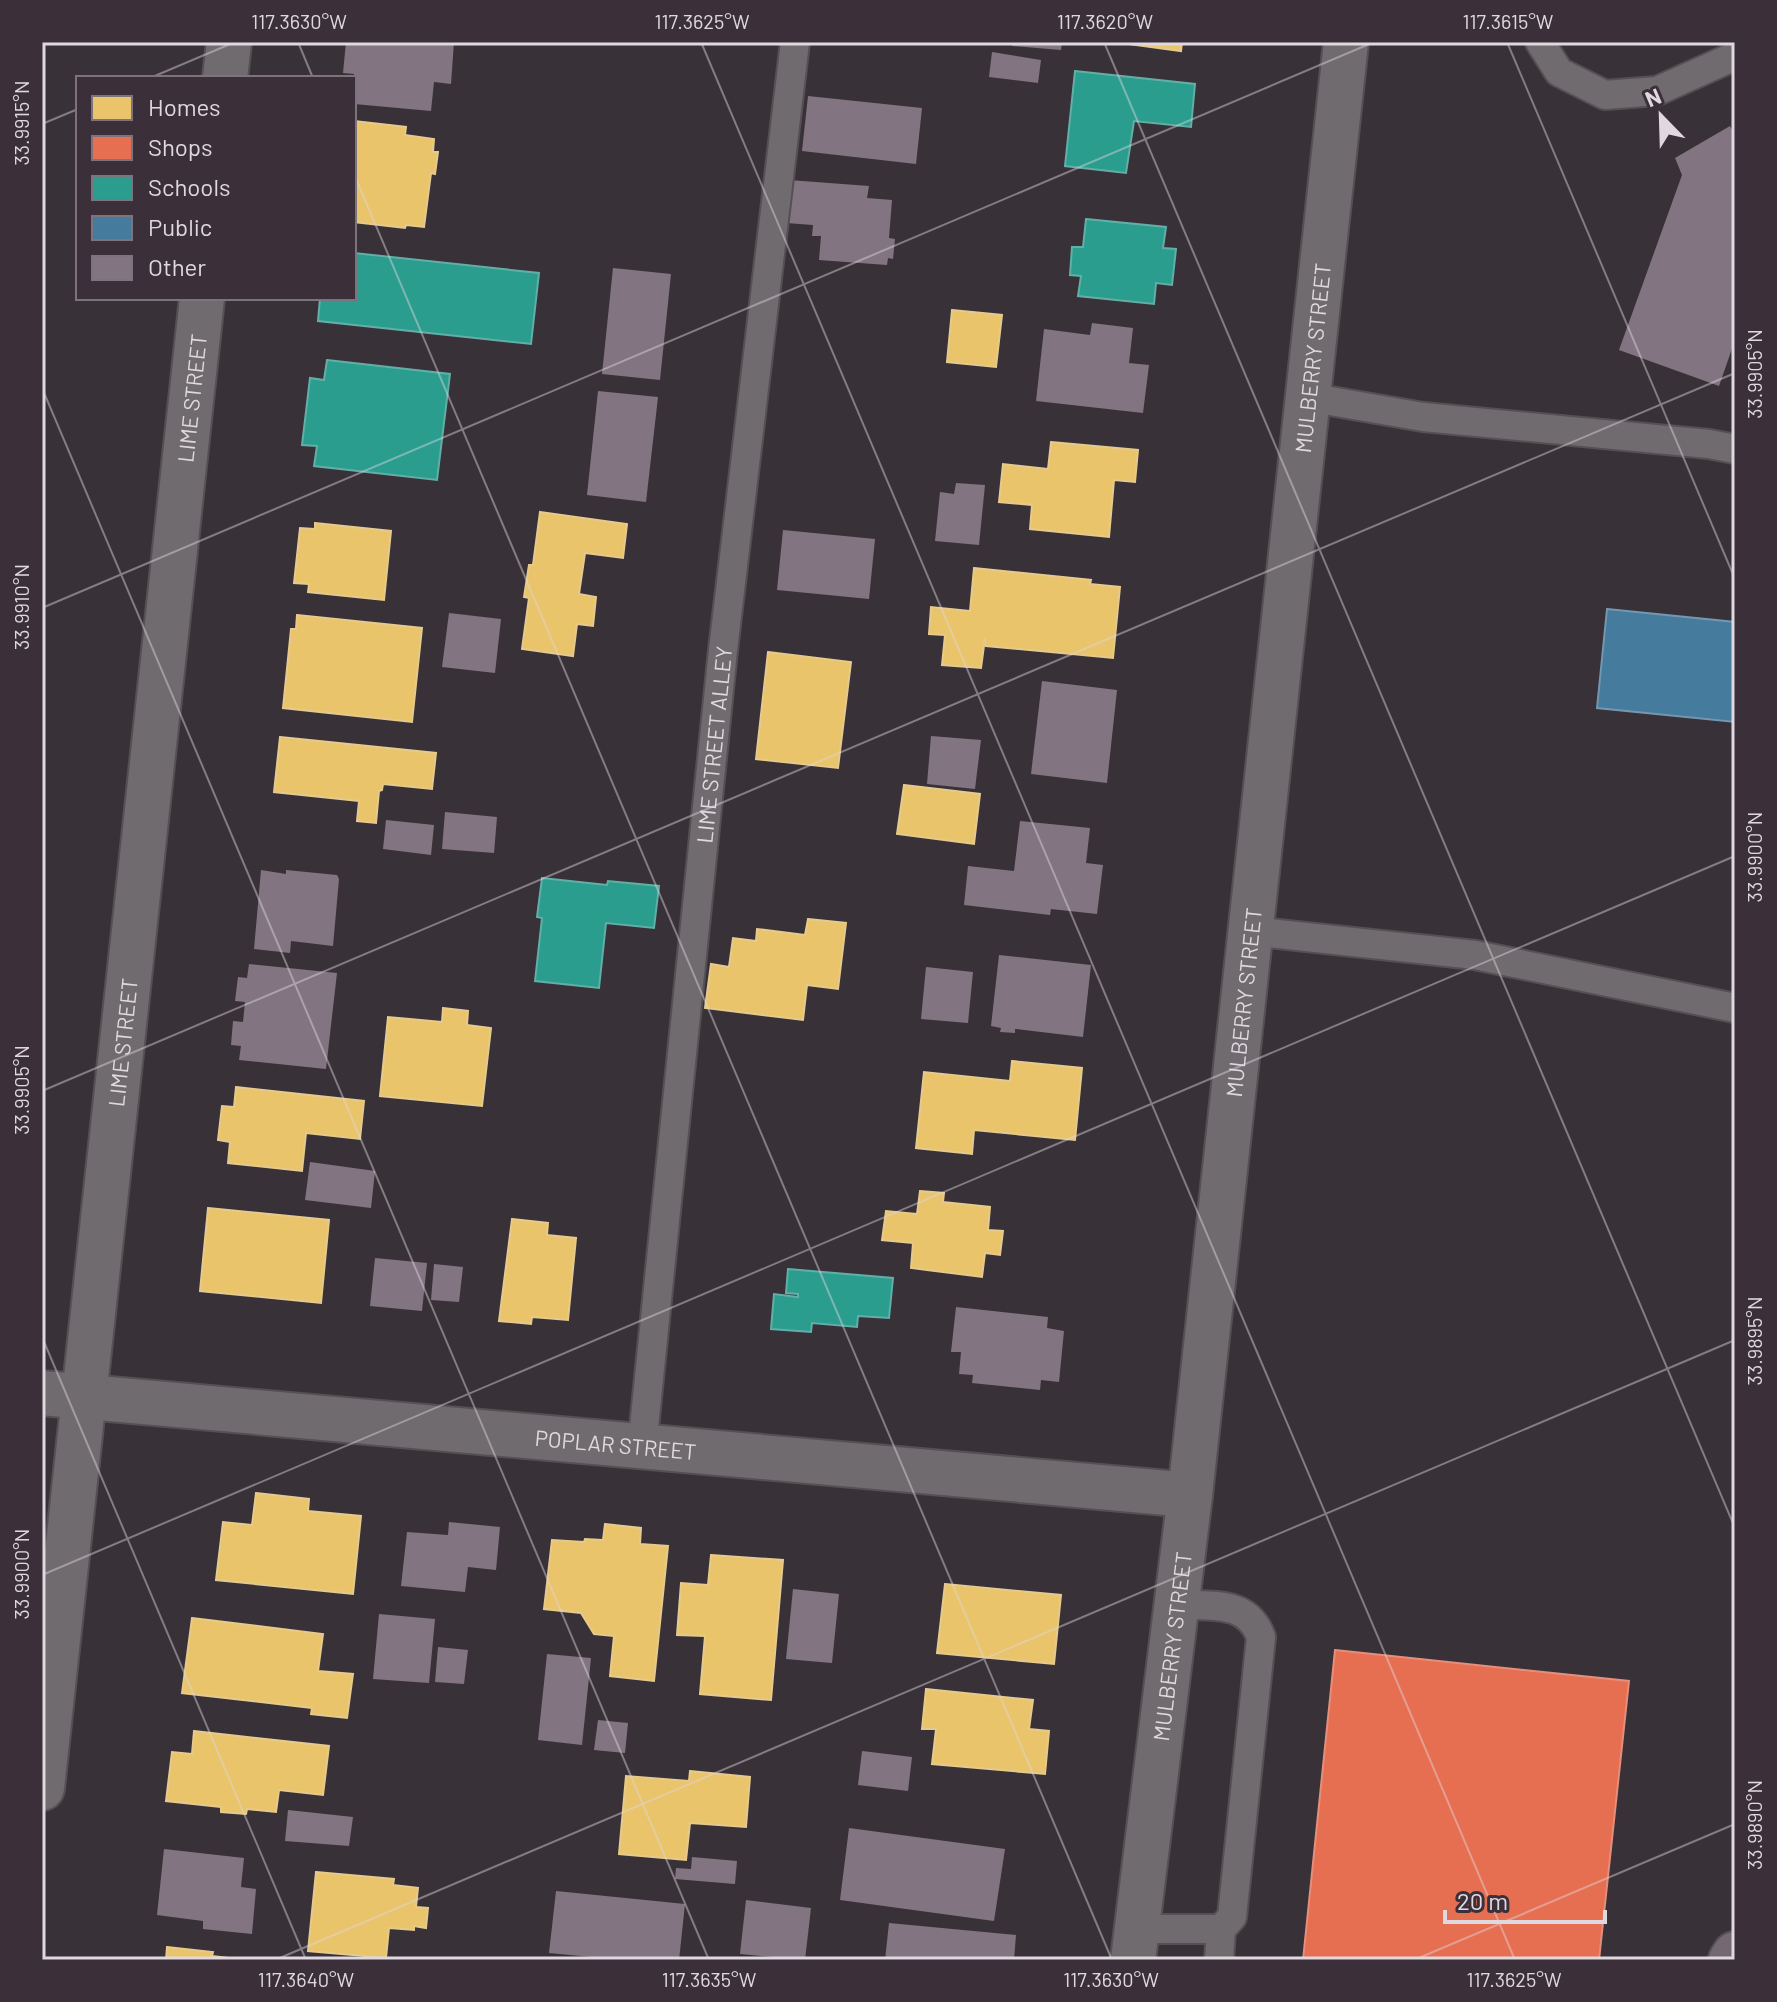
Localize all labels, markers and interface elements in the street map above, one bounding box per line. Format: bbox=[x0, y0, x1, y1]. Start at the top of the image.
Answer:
text: 117.3630°W bbox=[251, 9, 347, 33]
text: 117.3625°W bbox=[655, 9, 750, 33]
text: 117.3620°W bbox=[1057, 9, 1153, 33]
text: 117.3615°W bbox=[1463, 9, 1554, 33]
legend bbox=[76, 76, 356, 300]
north arrow bbox=[1621, 76, 1701, 156]
text: 33.9915°N bbox=[9, 80, 33, 166]
text: N bbox=[1641, 82, 1665, 111]
text: Homes bbox=[148, 92, 221, 121]
text: Shops bbox=[148, 132, 213, 161]
text: Schools bbox=[148, 172, 231, 201]
text: Public bbox=[148, 212, 212, 241]
text: Other bbox=[148, 252, 206, 281]
street label: MULBERRY STREET bbox=[1289, 262, 1335, 454]
text: 33.9905°N bbox=[1742, 329, 1766, 419]
street label: LIME STREET bbox=[171, 332, 211, 464]
text: 33.9910°N bbox=[9, 564, 33, 650]
street label: LIME STREET ALLEY bbox=[690, 645, 736, 844]
text: 33.9900°N bbox=[1742, 812, 1766, 902]
street label: MULBERRY STREET bbox=[1220, 906, 1266, 1099]
street label: LIME STREET bbox=[102, 977, 142, 1108]
text: 33.9905°N bbox=[9, 1045, 33, 1135]
text: 33.9895°N bbox=[1742, 1297, 1766, 1385]
street label: POPLAR STREET bbox=[534, 1424, 698, 1464]
text: 33.9900°N bbox=[9, 1529, 33, 1619]
street label: MULBERRY STREET bbox=[1147, 1550, 1196, 1743]
text: 33.9890°N bbox=[1742, 1780, 1766, 1870]
scale bar bbox=[1445, 1874, 1605, 1924]
text: 20 m bbox=[1457, 1886, 1508, 1915]
text: 117.3640°W bbox=[258, 1967, 355, 1991]
text: 117.3635°W bbox=[662, 1967, 757, 1991]
text: 117.3630°W bbox=[1063, 1967, 1159, 1991]
text: 117.3625°W bbox=[1467, 1967, 1562, 1991]

